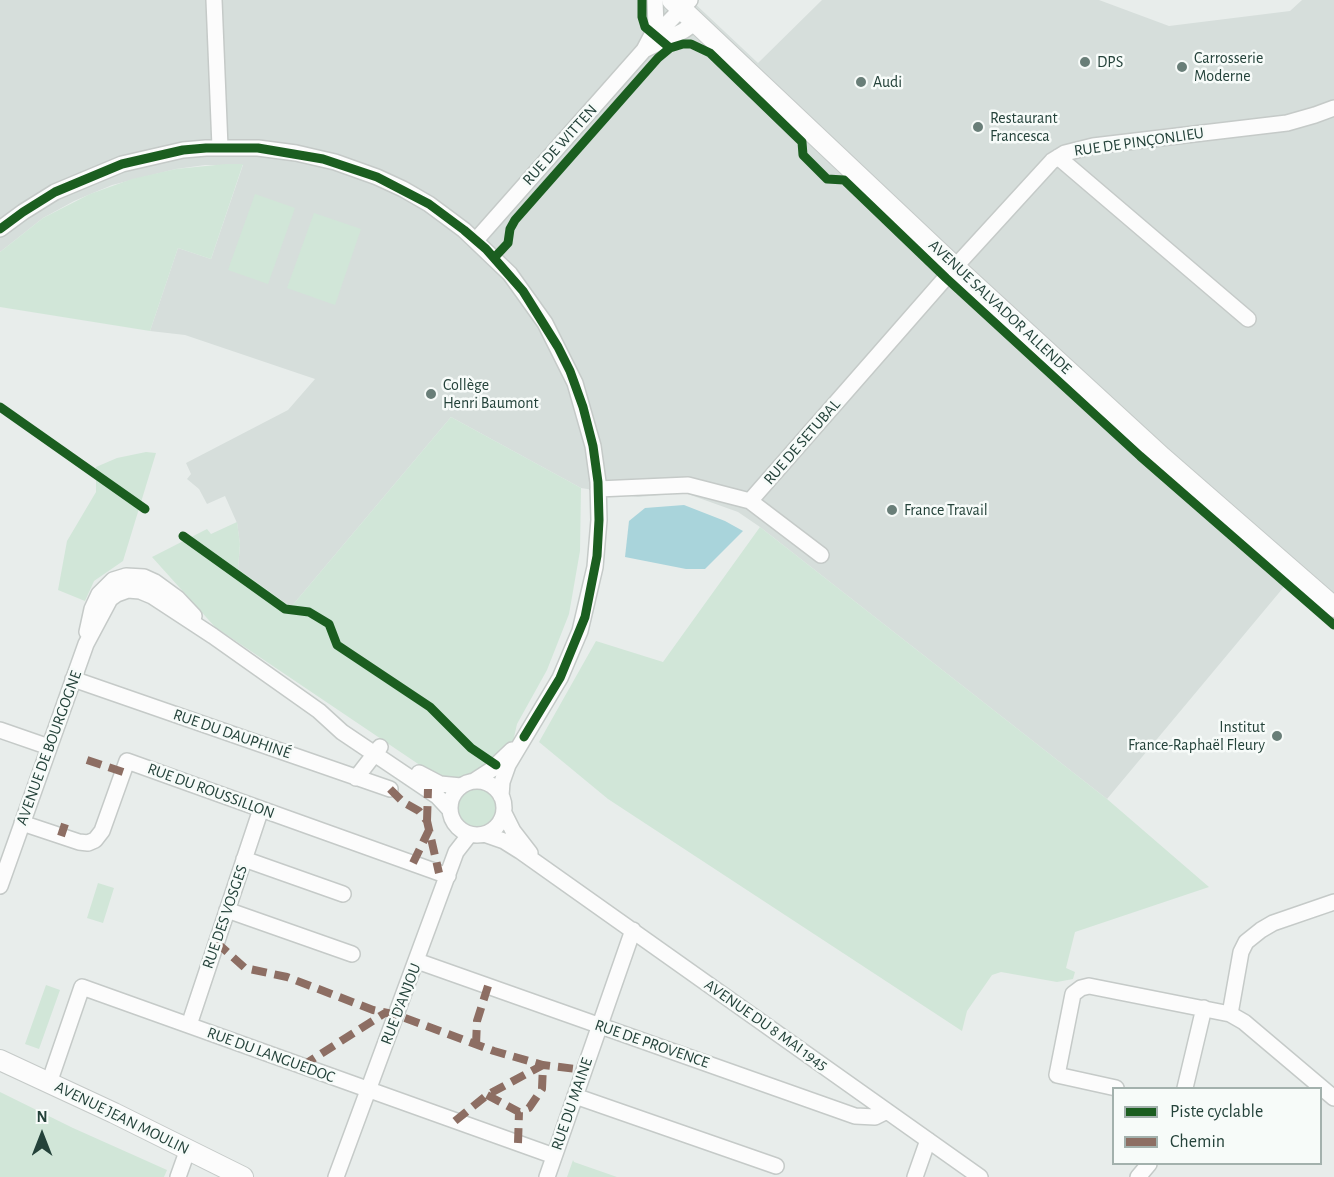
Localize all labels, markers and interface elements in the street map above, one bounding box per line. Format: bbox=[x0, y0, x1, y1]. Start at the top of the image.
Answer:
place label: Carrosserie Moderne bbox=[1194, 48, 1263, 86]
place label: DPS bbox=[1097, 52, 1123, 72]
marker: DPS bbox=[1078, 55, 1092, 69]
marker: Carrosserie Moderne bbox=[1175, 60, 1189, 74]
place label: Audi bbox=[873, 72, 902, 92]
marker: Audi bbox=[854, 75, 868, 89]
street label: RUE DE WITTEN bbox=[519, 101, 601, 189]
place label: Restaurant Francesca bbox=[990, 108, 1058, 146]
marker: Restaurant Francesca bbox=[971, 120, 985, 134]
street label: RUE DE PINÇONLIEU bbox=[1073, 123, 1205, 161]
street label: AVENUE SALVADOR ALLENDE bbox=[924, 236, 1076, 378]
place label: Collège Henri Baumont bbox=[443, 375, 539, 413]
marker: Collège Henri Baumont bbox=[424, 387, 438, 401]
street label: RUE DE SETUBAL bbox=[760, 395, 844, 489]
place label: France Travail bbox=[904, 500, 988, 520]
marker: France Travail bbox=[885, 503, 899, 517]
street label: AVENUE DE BOURGOGNE bbox=[12, 668, 86, 828]
street label: RUE DU DAUPHINÉ bbox=[171, 705, 293, 763]
place label: Institut France-Raphaël Fleury bbox=[1128, 717, 1265, 755]
marker: Institut France-Raphaël Fleury bbox=[1270, 729, 1284, 743]
street label: RUE DU ROUSSILLON bbox=[145, 759, 277, 823]
street label: RUE DES VOSGES bbox=[198, 863, 252, 971]
street label: RUE D'ANJOU bbox=[377, 961, 425, 1047]
street label: AVENUE DU 8 MAI 1945 bbox=[701, 975, 831, 1075]
street label: RUE DE PROVENCE bbox=[592, 1015, 712, 1073]
street label: RUE DU LANGUEDOC bbox=[204, 1023, 338, 1087]
street label: RUE DU MAINE bbox=[547, 1055, 597, 1153]
street label: AVENUE JEAN MOULIN bbox=[52, 1077, 192, 1159]
legend bbox=[1112, 1087, 1322, 1165]
text: Piste cyclable bbox=[1170, 1103, 1263, 1121]
north arrow bbox=[12, 1105, 72, 1165]
text: N bbox=[36, 1109, 48, 1125]
text: Chemin bbox=[1170, 1133, 1225, 1151]

